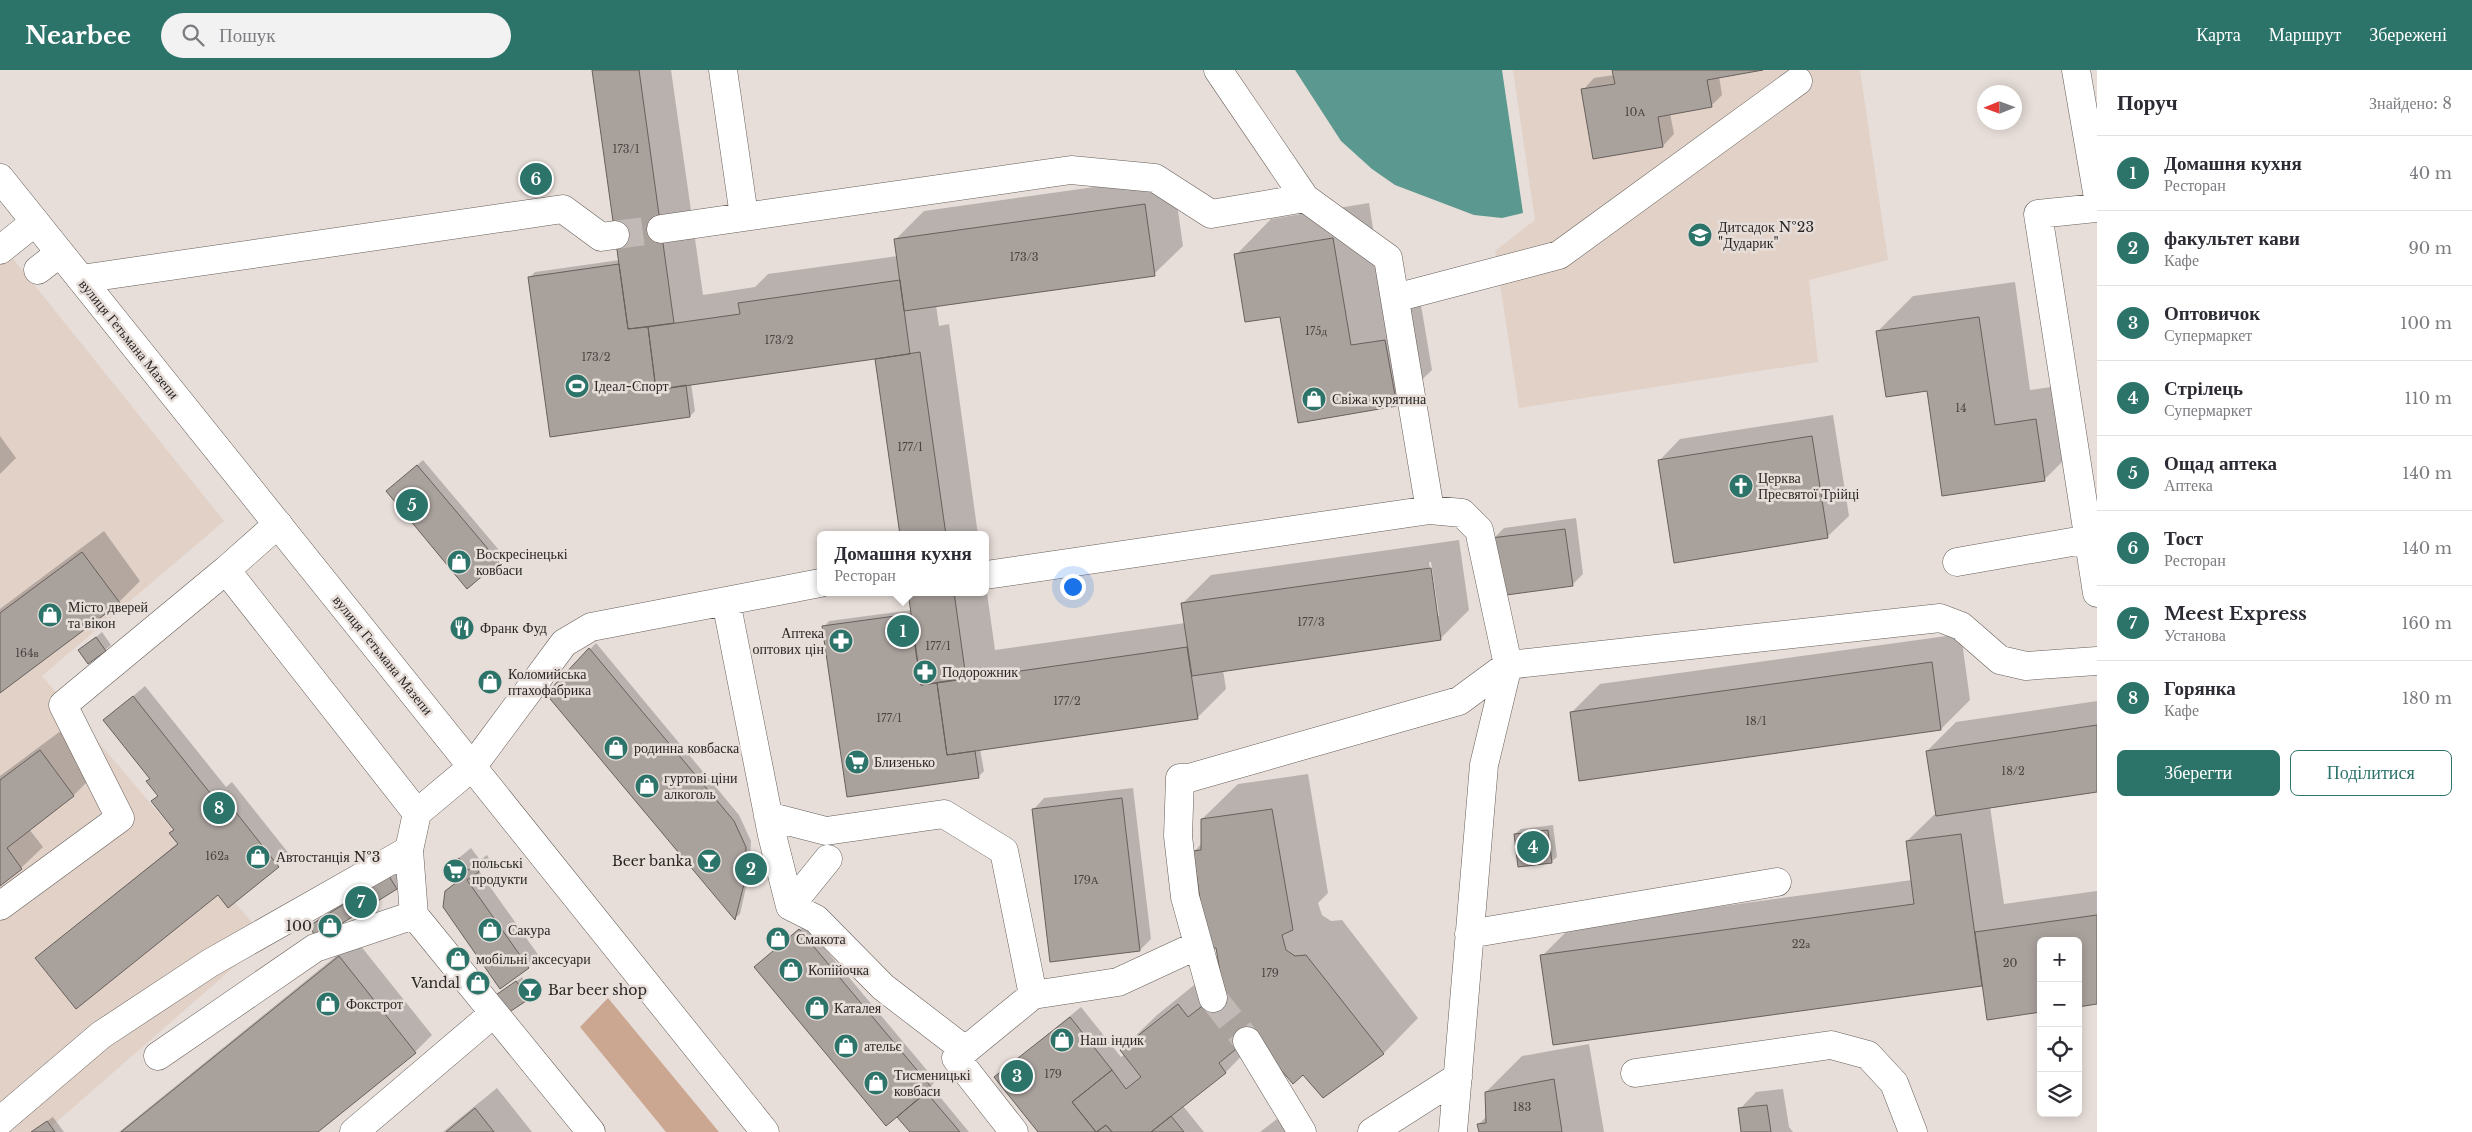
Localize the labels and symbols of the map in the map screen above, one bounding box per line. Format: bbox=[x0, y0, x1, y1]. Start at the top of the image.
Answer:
north arrow bbox=[1977, 85, 2022, 130]
house number: 10А bbox=[1625, 105, 1645, 119]
house number: 173/1 bbox=[612, 142, 640, 156]
pin: 6 bbox=[520, 160, 552, 198]
place label: Дитсадок №23 "Дударик" bbox=[1718, 218, 1814, 252]
school or university icon: Дитсадок №23 "Дударик" bbox=[1687, 222, 1713, 248]
house number: 173/3 bbox=[1009, 250, 1039, 264]
street label: вулиця Гетьмана Мазепи bbox=[75, 276, 183, 403]
house number: 175д bbox=[1305, 324, 1327, 338]
house number: 173/2 bbox=[764, 333, 794, 347]
house number: 173/2 bbox=[581, 350, 611, 364]
sports icon: Ідеал-Спорт bbox=[564, 373, 590, 399]
place label: Ідеал-Спорт bbox=[594, 377, 669, 395]
shop icon: Свіжа курятина bbox=[1301, 386, 1327, 412]
place label: Свіжа курятина bbox=[1332, 390, 1427, 408]
house number: 14 bbox=[1955, 401, 1967, 415]
house number: 177/1 bbox=[897, 440, 923, 454]
place label: Церква Пресвятої Трійці bbox=[1758, 469, 1859, 503]
church icon: Церква Пресвятої Трійці bbox=[1728, 473, 1754, 499]
pin: 5 bbox=[396, 486, 428, 524]
place label: Воскресінецькі ковбаси bbox=[476, 545, 568, 579]
shop icon: Воскресінецькі ковбаси bbox=[446, 549, 472, 575]
your location bbox=[1060, 574, 1086, 600]
street label: вулиця Гетьмана Мазепи bbox=[329, 592, 437, 719]
place label: Місто дверей та вікон bbox=[68, 598, 149, 632]
shop icon: Місто дверей та вікон bbox=[37, 602, 63, 628]
pin: 1 bbox=[887, 612, 919, 650]
restaurant icon: Франк Фуд bbox=[449, 615, 475, 641]
house number: 177/3 bbox=[1297, 615, 1325, 629]
place label: Франк Фуд bbox=[480, 619, 547, 637]
place label: Аптека оптових цін bbox=[753, 624, 825, 658]
pharmacy icon: Аптека оптових цін bbox=[828, 628, 854, 654]
house number: 177/1 bbox=[925, 639, 951, 653]
house number: 164в bbox=[15, 646, 39, 660]
pharmacy icon: Подорожник bbox=[912, 659, 938, 685]
place label: Подорожник bbox=[942, 663, 1018, 681]
place label: Коломийська птахофабрика bbox=[508, 665, 592, 699]
shop icon: Коломийська птахофабрика bbox=[477, 669, 503, 695]
house number: 177/2 bbox=[1053, 694, 1081, 708]
house number: 177/1 bbox=[876, 711, 902, 725]
house number: 18/1 bbox=[1745, 714, 1767, 728]
shop icon: родинна ковбаска bbox=[603, 735, 629, 761]
place label: родинна ковбаска bbox=[634, 739, 740, 757]
supermarket icon: Близенько bbox=[844, 749, 870, 775]
place label: Близенько bbox=[874, 753, 935, 771]
house number: 18/2 bbox=[2001, 764, 2025, 778]
place label: гуртові ціни алкоголь bbox=[664, 769, 738, 803]
shop icon: гуртові ціни алкоголь bbox=[634, 773, 660, 799]
pin: 8 bbox=[203, 789, 235, 827]
pin: 4 bbox=[1517, 828, 1549, 866]
shop icon: Автостанція №3 bbox=[245, 844, 271, 870]
place label: Автостанція №3 bbox=[276, 848, 380, 866]
bar icon: Beer banka bbox=[696, 848, 722, 874]
house number: 162а bbox=[205, 849, 229, 863]
pin: 2 bbox=[735, 850, 767, 888]
place label: Beer banka bbox=[612, 852, 692, 870]
place label: польські продукти bbox=[472, 854, 528, 888]
supermarket icon: польські продукти bbox=[442, 858, 468, 884]
house number: 179А bbox=[1073, 873, 1099, 887]
pin: 7 bbox=[345, 883, 377, 921]
shop icon: 100 bbox=[317, 913, 343, 939]
place label: 100 bbox=[286, 917, 312, 935]
shop icon: Сакура bbox=[477, 917, 503, 943]
place label: Сакура bbox=[508, 921, 551, 939]
shop icon: Смакота bbox=[765, 926, 791, 952]
place label: Смакота bbox=[796, 930, 847, 948]
house number: 22а bbox=[1792, 937, 1810, 951]
shop icon: мобільні аксесуари bbox=[445, 946, 471, 972]
place label: мобільні аксесуари bbox=[476, 950, 591, 968]
house number: 20 bbox=[2003, 956, 2017, 970]
shop icon: Копійочка bbox=[778, 957, 804, 983]
place label: Копійочка bbox=[808, 961, 870, 979]
house number: 179 bbox=[1261, 966, 1279, 980]
shop icon: Vandal bbox=[465, 970, 491, 996]
place label: Vandal bbox=[410, 974, 460, 992]
bar icon: Bar beer shop bbox=[517, 977, 543, 1003]
place label: Bar beer shop bbox=[548, 981, 647, 999]
shop icon: Фокстрот bbox=[315, 991, 341, 1017]
place label: Фокстрот bbox=[346, 995, 403, 1013]
shop icon: Каталея bbox=[804, 995, 830, 1021]
place label: Каталея bbox=[834, 999, 882, 1017]
shop icon: Наш індик bbox=[1049, 1027, 1075, 1053]
place label: Наш індик bbox=[1080, 1031, 1144, 1049]
shop icon: ательє bbox=[833, 1033, 859, 1059]
place label: ательє bbox=[864, 1037, 902, 1055]
pin: 3 bbox=[1001, 1057, 1033, 1095]
place label: Тисменицькі ковбаси bbox=[894, 1066, 971, 1100]
house number: 179 bbox=[1044, 1067, 1062, 1081]
shop icon: Тисменицькі ковбаси bbox=[863, 1070, 889, 1096]
house number: 183 bbox=[1513, 1100, 1531, 1114]

